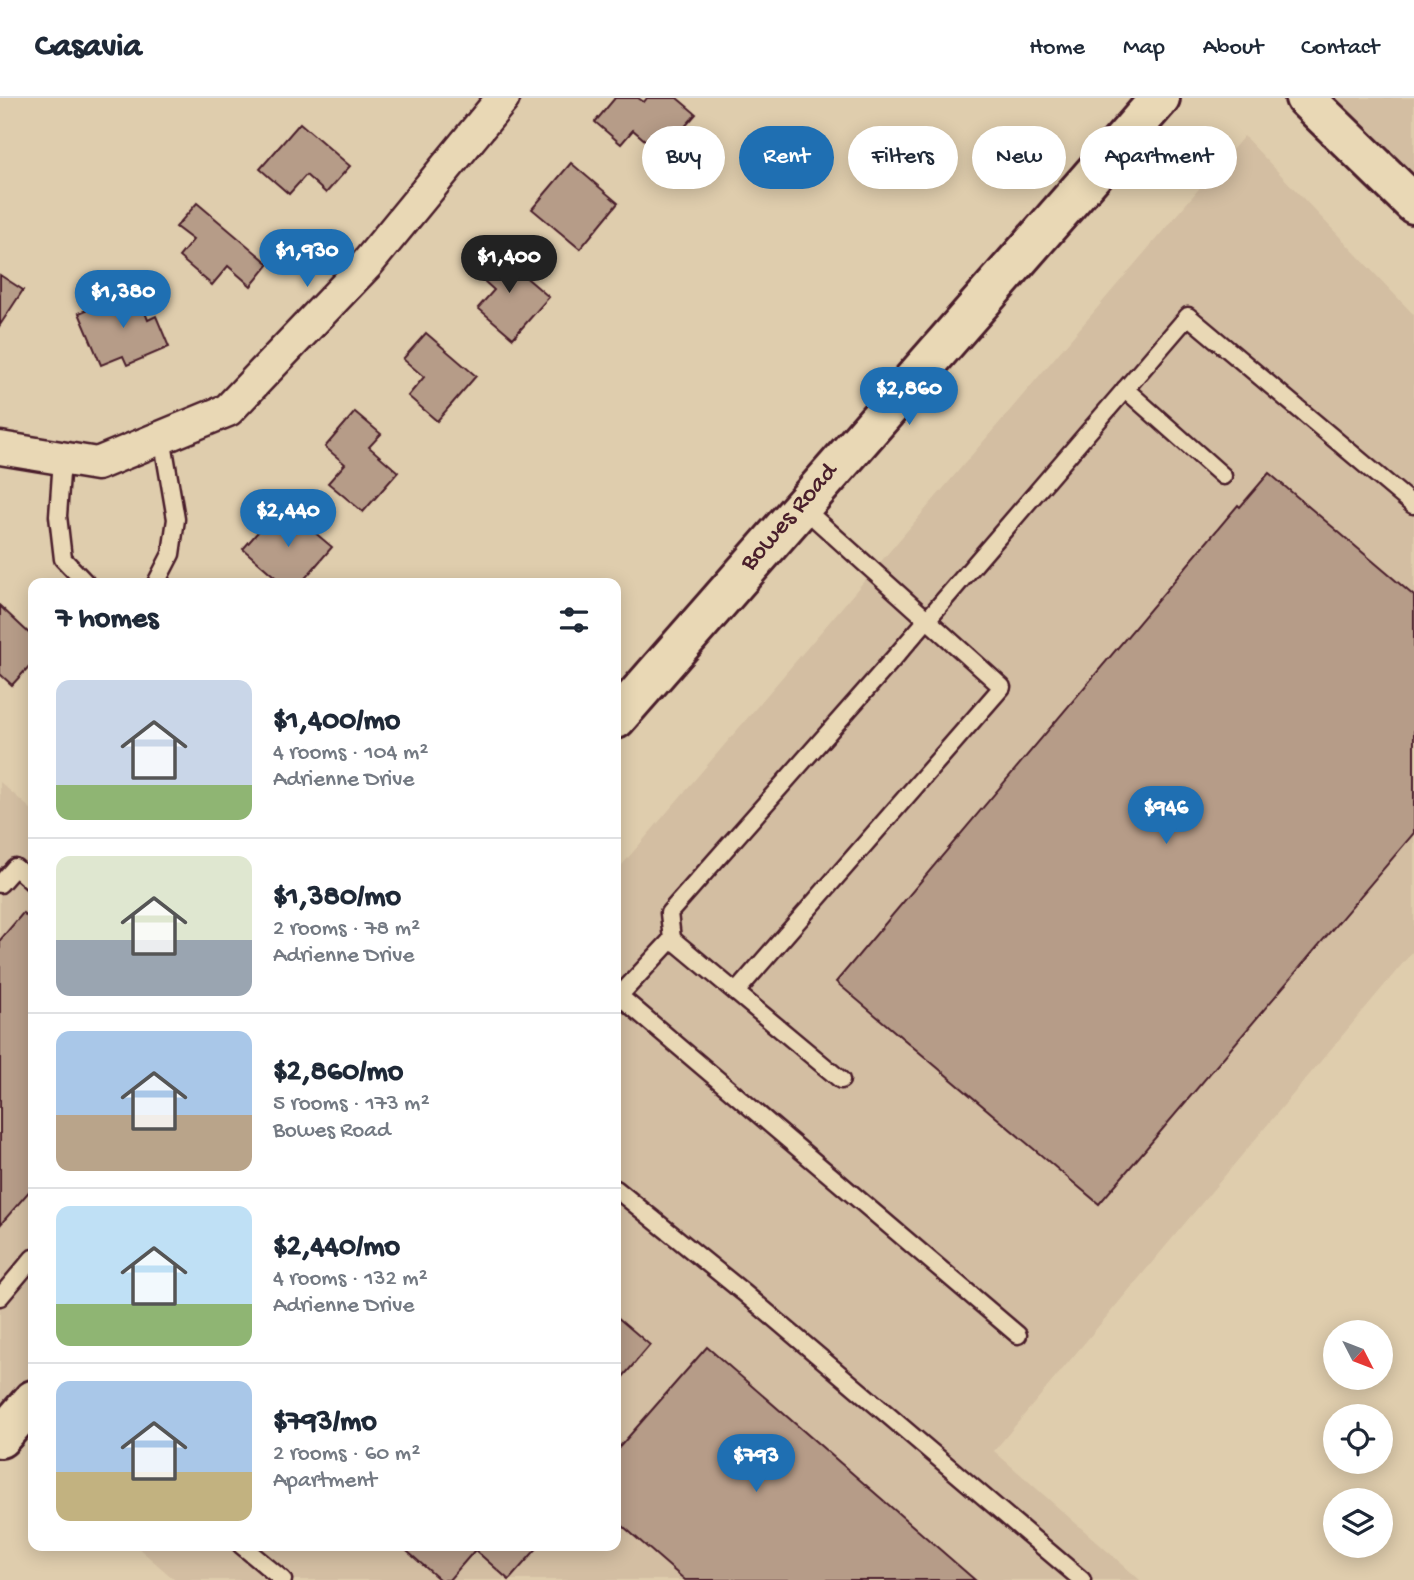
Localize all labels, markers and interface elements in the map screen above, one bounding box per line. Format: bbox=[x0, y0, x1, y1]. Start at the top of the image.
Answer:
text: Casavia bbox=[35, 29, 142, 67]
text: Home bbox=[1029, 34, 1085, 63]
text: Map bbox=[1123, 34, 1165, 63]
text: About bbox=[1203, 34, 1263, 63]
text: Contact bbox=[1301, 34, 1379, 63]
chip: Buy bbox=[642, 126, 725, 189]
chip: Rent bbox=[739, 126, 834, 189]
chip: Filters bbox=[848, 126, 958, 189]
chip: New bbox=[972, 126, 1066, 189]
chip: Apartment bbox=[1080, 126, 1237, 189]
pin: $1,930 bbox=[250, 230, 364, 289]
pin: $1,400 bbox=[452, 236, 566, 295]
text: $1,930 bbox=[275, 238, 339, 265]
text: $1,400 bbox=[477, 244, 541, 271]
pin: $1,380 bbox=[66, 271, 180, 330]
text: $1,380 bbox=[91, 279, 155, 306]
pin: $2,860 bbox=[852, 368, 966, 427]
text: $2,860 bbox=[876, 376, 942, 403]
street label: Bowes Road bbox=[734, 456, 846, 579]
pin: $2,440 bbox=[231, 490, 345, 549]
text: $2,440 bbox=[256, 498, 320, 525]
icon: filters bbox=[555, 601, 593, 639]
text: 7 homes bbox=[56, 603, 158, 638]
text: $1,400/mo bbox=[273, 705, 400, 740]
icon: home bbox=[112, 708, 196, 792]
text: 4 rooms · 104 m² bbox=[273, 740, 428, 767]
text: Adrienne Drive bbox=[273, 767, 414, 794]
pin: $946 bbox=[1125, 786, 1207, 846]
text: $946 bbox=[1144, 795, 1188, 822]
text: $1,380/mo bbox=[273, 881, 401, 916]
icon: home bbox=[112, 884, 196, 968]
text: 2 rooms · 78 m² bbox=[273, 916, 420, 943]
text: Adrienne Drive bbox=[273, 943, 414, 970]
text: $2,860/mo bbox=[273, 1056, 403, 1091]
icon: home bbox=[112, 1059, 196, 1143]
text: 5 rooms · 173 m² bbox=[273, 1091, 430, 1118]
text: Bowes Road bbox=[273, 1118, 391, 1145]
text: $2,440/mo bbox=[273, 1231, 400, 1266]
icon: home bbox=[112, 1234, 196, 1318]
text: 4 rooms · 132 m² bbox=[273, 1266, 428, 1293]
text: Adrienne Drive bbox=[273, 1293, 414, 1320]
north arrow bbox=[1323, 1320, 1393, 1390]
map controls bbox=[1323, 1320, 1393, 1558]
button: locate bbox=[1323, 1404, 1393, 1474]
text: $793/mo bbox=[273, 1406, 377, 1441]
icon: home bbox=[112, 1409, 196, 1493]
pin: $793 bbox=[715, 1434, 797, 1494]
text: 2 rooms · 60 m² bbox=[273, 1441, 420, 1468]
text: $793 bbox=[733, 1443, 779, 1470]
text: Apartment bbox=[273, 1468, 377, 1495]
button: layers bbox=[1323, 1488, 1393, 1558]

